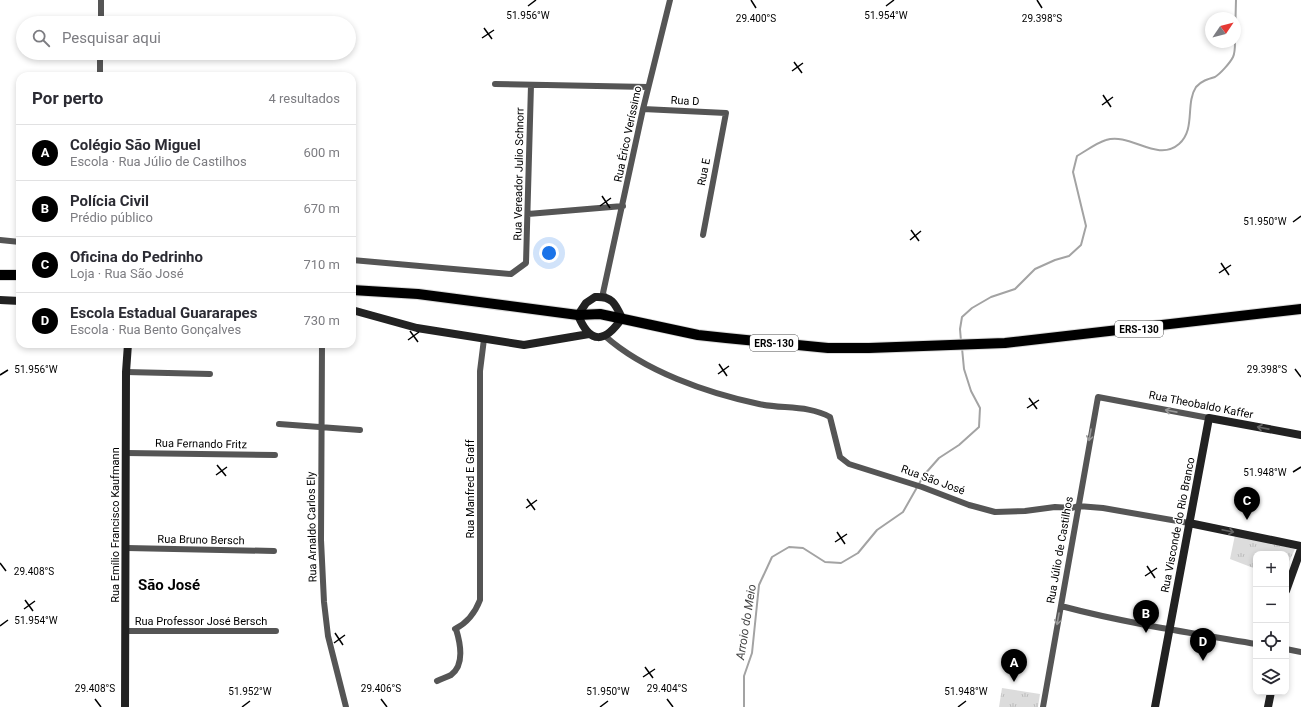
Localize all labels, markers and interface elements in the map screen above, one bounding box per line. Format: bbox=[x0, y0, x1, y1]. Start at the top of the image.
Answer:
text: 51.956°W bbox=[506, 10, 550, 21]
text: 51.954°W bbox=[864, 10, 908, 21]
north arrow bbox=[1205, 12, 1241, 48]
text: 29.400°S bbox=[736, 13, 776, 24]
text: 29.398°S bbox=[1022, 13, 1062, 24]
search box bbox=[16, 16, 356, 60]
icon: search bbox=[30, 27, 52, 49]
text: Pesquisar aqui bbox=[62, 29, 161, 47]
street label: Rua Érico Veríssimo bbox=[611, 85, 645, 183]
text: Por perto bbox=[32, 88, 103, 108]
text: 4 resultados bbox=[268, 91, 340, 106]
street label: Rua D bbox=[670, 94, 700, 108]
street label: Rua Vereador Julio Schnorr bbox=[511, 107, 527, 241]
text: Colégio São Miguel bbox=[70, 136, 201, 154]
text: A bbox=[41, 145, 49, 160]
text: 600 m bbox=[303, 145, 340, 160]
text: Escola · Rua Júlio de Castilhos bbox=[70, 154, 247, 169]
street label: Rua E bbox=[695, 157, 713, 187]
text: Polícia Civil bbox=[70, 192, 149, 210]
text: B bbox=[41, 201, 49, 216]
text: 670 m bbox=[303, 201, 340, 216]
text: Prédio público bbox=[70, 210, 153, 225]
text: 51.950°W bbox=[1243, 216, 1287, 227]
your location bbox=[539, 243, 559, 263]
text: Oficina do Pedrinho bbox=[70, 248, 203, 266]
text: C bbox=[41, 257, 49, 272]
text: 710 m bbox=[303, 257, 340, 272]
text: Loja · Rua São José bbox=[70, 266, 184, 281]
text: Escola Estadual Guararapes bbox=[70, 304, 257, 322]
text: D bbox=[41, 313, 49, 328]
text: 730 m bbox=[303, 313, 340, 328]
road number: ERS-130 bbox=[1115, 321, 1163, 337]
text: Escola · Rua Bento Gonçalves bbox=[70, 322, 241, 337]
road number: ERS-130 bbox=[750, 335, 798, 351]
text: 51.956°W bbox=[14, 364, 58, 375]
text: 29.398°S bbox=[1247, 364, 1287, 375]
street label: Rua Theobaldo Kaffer bbox=[1148, 388, 1255, 422]
one-way arrow bbox=[1165, 407, 1178, 415]
one-way arrow bbox=[1257, 424, 1270, 432]
one-way arrow bbox=[1086, 428, 1094, 441]
street label: Rua Fernando Fritz bbox=[155, 437, 248, 451]
street label: Rua Manfred E Graff bbox=[464, 439, 477, 539]
street label: Rua Emílio Francisco Kaufmann bbox=[109, 447, 122, 603]
street label: Rua Visconde do Rio Branco bbox=[1158, 456, 1198, 594]
street label: Rua São José bbox=[899, 462, 967, 498]
text: 51.948°W bbox=[1243, 467, 1287, 478]
street label: Rua Arnaldo Carlos Ely bbox=[305, 471, 319, 582]
pin: C bbox=[1234, 487, 1260, 520]
street label: Rua Júlio de Castilhos bbox=[1044, 495, 1076, 605]
one-way arrow bbox=[1221, 527, 1234, 535]
street label: Rua Bruno Bersch bbox=[157, 533, 245, 547]
map controls bbox=[1253, 551, 1289, 695]
button: + bbox=[1253, 551, 1289, 587]
text: 29.408°S bbox=[14, 566, 54, 577]
district label: São José bbox=[138, 576, 200, 594]
water label: Arroio do Meio bbox=[733, 583, 759, 662]
button: − bbox=[1253, 587, 1289, 623]
pin: B bbox=[1133, 600, 1159, 633]
one-way arrow bbox=[1054, 612, 1062, 625]
text: 51.954°W bbox=[14, 615, 58, 626]
street label: Rua Professor José Bersch bbox=[135, 615, 267, 628]
button: locate bbox=[1253, 623, 1289, 659]
pin: D bbox=[1190, 628, 1216, 661]
pin: A bbox=[1001, 649, 1027, 682]
button: layers bbox=[1253, 659, 1289, 695]
text: 29.408°S bbox=[75, 683, 115, 694]
text: 29.406°S bbox=[361, 683, 401, 694]
text: 29.404°S bbox=[647, 683, 687, 694]
text: 51.952°W bbox=[228, 686, 272, 697]
text: 51.950°W bbox=[586, 686, 630, 697]
text: 51.948°W bbox=[944, 686, 988, 697]

